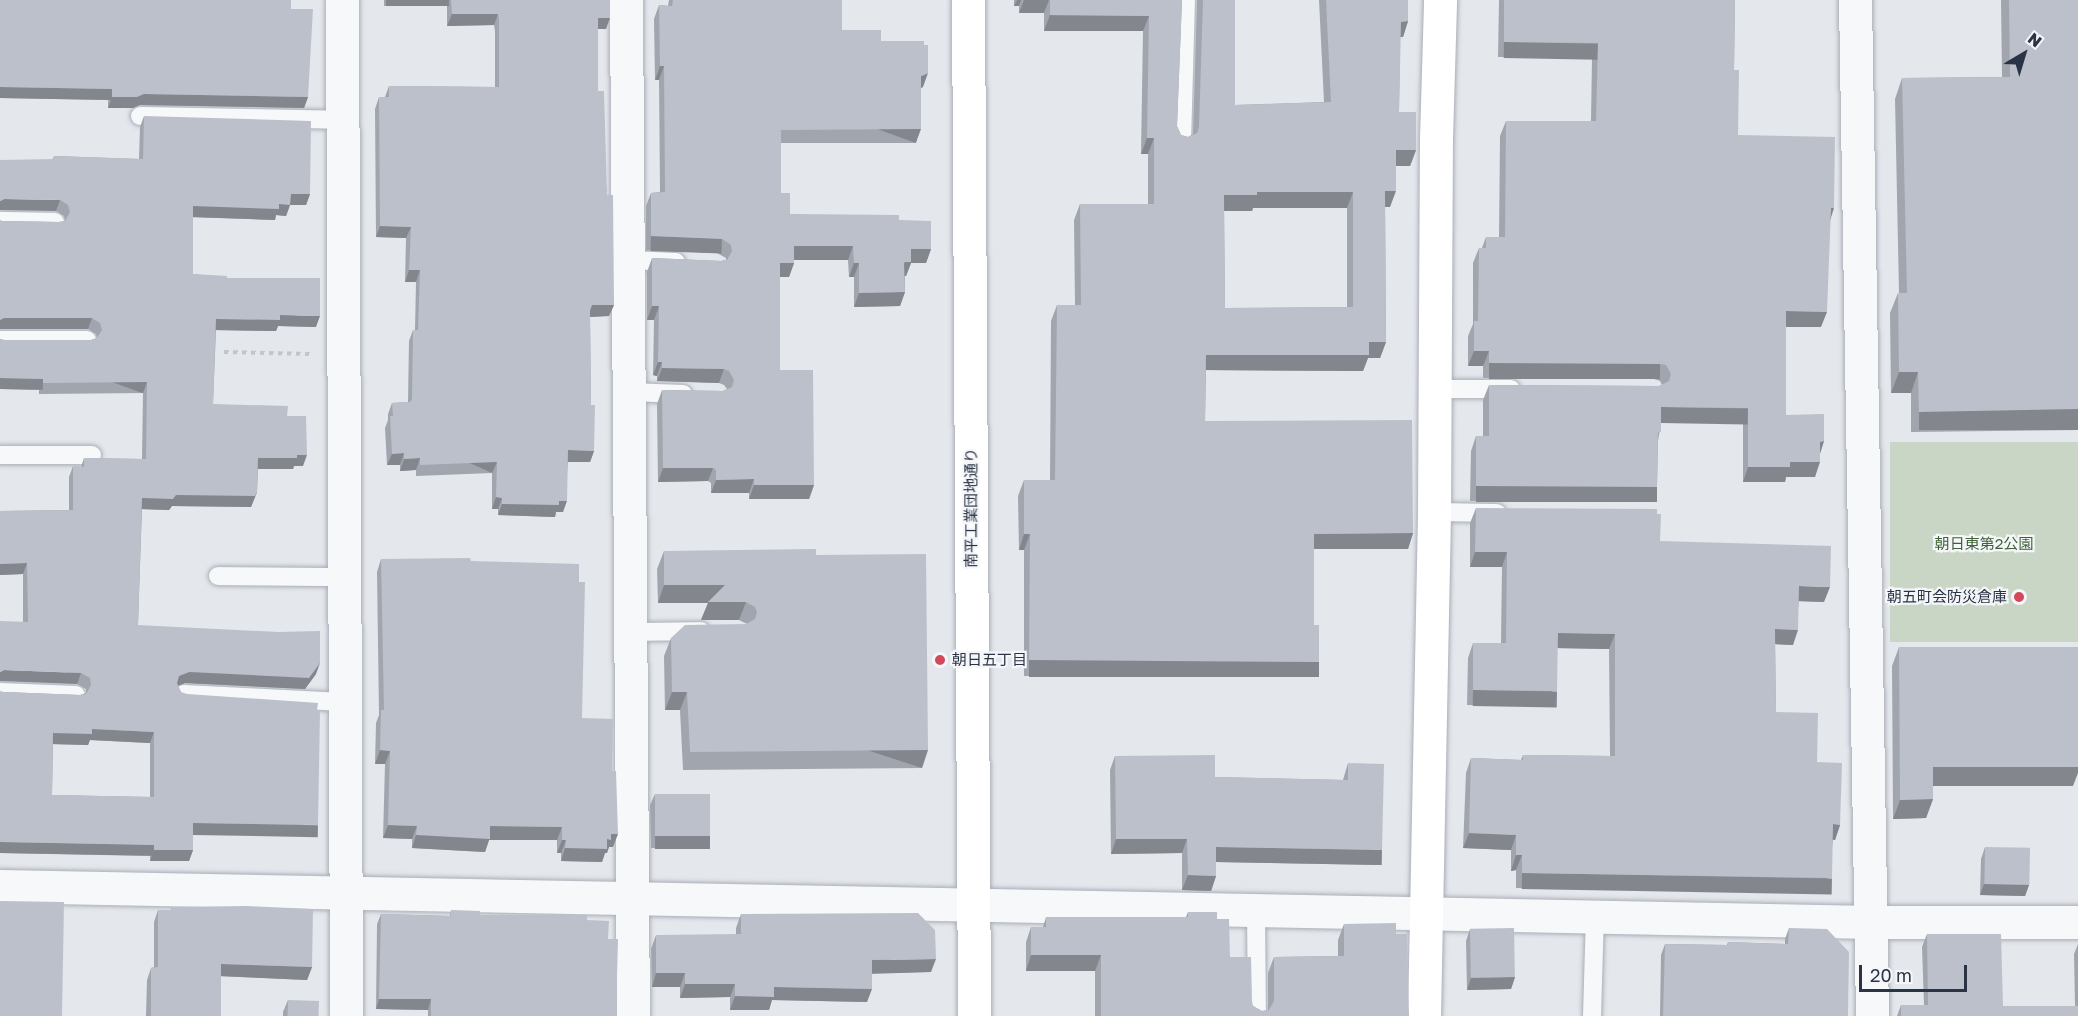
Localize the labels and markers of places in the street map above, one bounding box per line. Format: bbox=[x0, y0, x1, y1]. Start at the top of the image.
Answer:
place label: 朝五町会防災倉庫 bbox=[1887, 588, 2007, 606]
marker: 朝五町会防災倉庫 bbox=[2012, 590, 2026, 604]
place label: 朝日五丁目 bbox=[952, 651, 1027, 669]
marker: 朝日五丁目 bbox=[933, 653, 947, 667]

